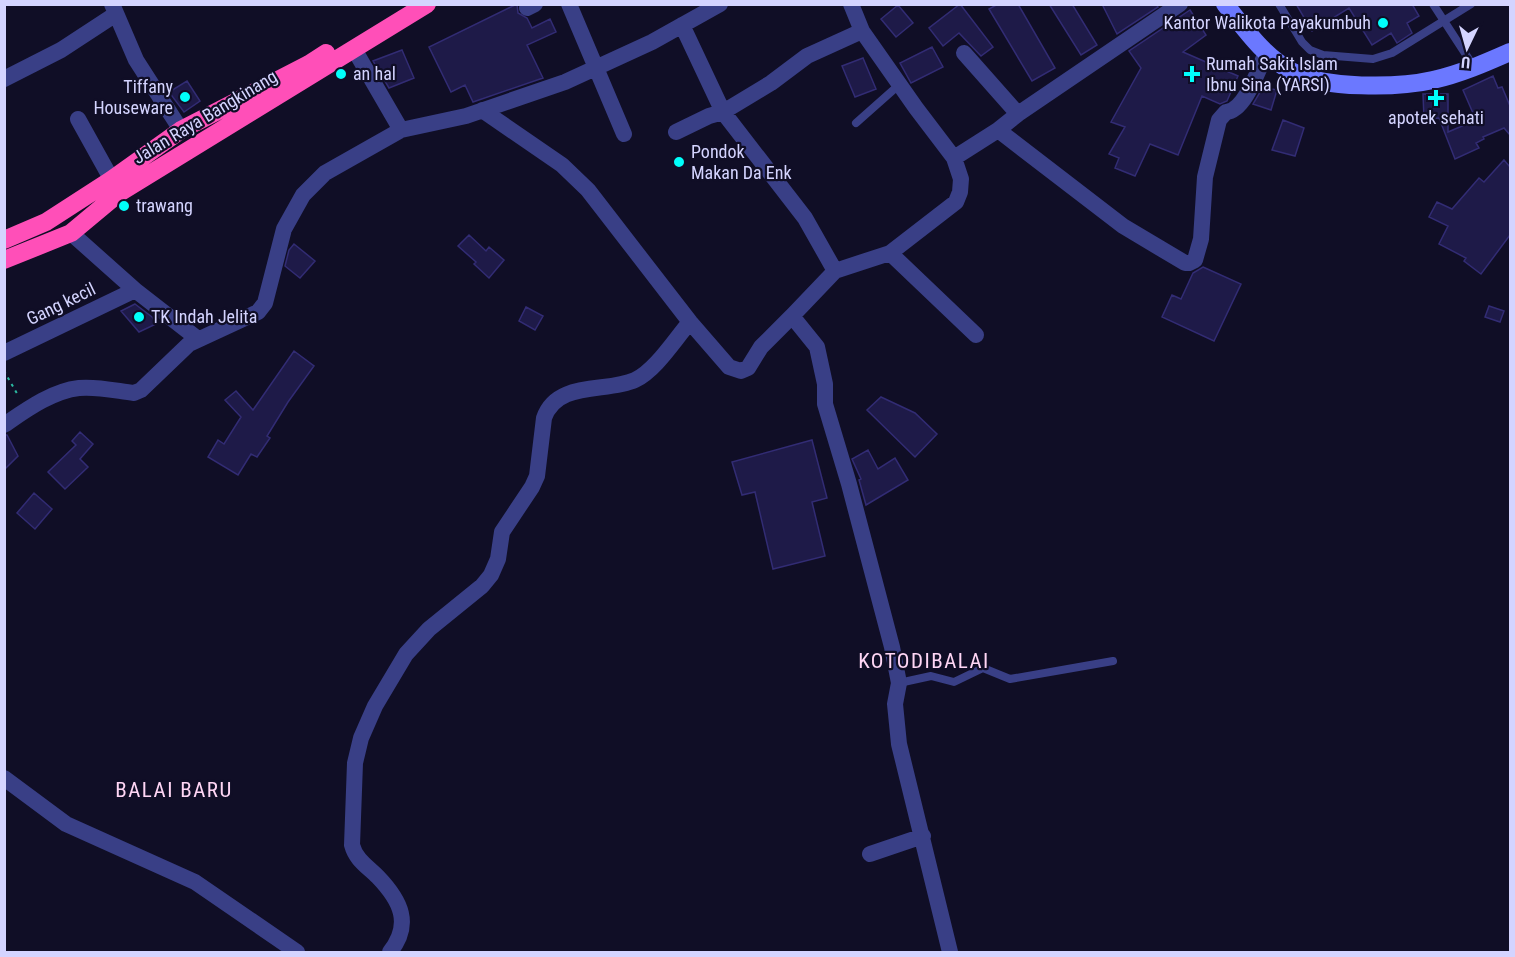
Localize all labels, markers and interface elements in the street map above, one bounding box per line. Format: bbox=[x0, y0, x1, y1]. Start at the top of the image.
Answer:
place label: Kantor Walikota Payakumbuh bbox=[1164, 12, 1371, 33]
marker: Kantor Walikota Payakumbuh bbox=[1376, 16, 1390, 30]
north arrow bbox=[1437, 18, 1497, 78]
place label: Rumah Sakit Islam Ibnu Sina (YARSI) bbox=[1206, 53, 1338, 96]
text: U bbox=[1460, 53, 1471, 72]
place label: an hal bbox=[353, 63, 396, 84]
street label: Jalan Raya Bangkinang bbox=[129, 65, 281, 168]
marker: Rumah Sakit Islam Ibnu Sina (YARSI) bbox=[1183, 65, 1201, 83]
marker: an hal bbox=[334, 67, 348, 81]
place label: Tiffany Houseware bbox=[93, 76, 173, 118]
marker: Tiffany Houseware bbox=[178, 90, 192, 104]
marker: apotek sehati bbox=[1429, 91, 1443, 105]
place label: apotek sehati bbox=[1388, 107, 1484, 128]
place label: Pondok Makan Da Enk bbox=[691, 141, 792, 183]
marker: Pondok Makan Da Enk bbox=[672, 155, 686, 169]
place label: trawang bbox=[136, 195, 193, 216]
marker: trawang bbox=[117, 199, 131, 213]
street label: Gang kecil bbox=[23, 278, 99, 329]
place label: TK Indah Jelita bbox=[151, 306, 257, 327]
marker: TK Indah Jelita bbox=[132, 310, 146, 324]
district label: KOTODIBALAI bbox=[858, 649, 990, 673]
district label: BALAI BARU bbox=[115, 778, 233, 802]

